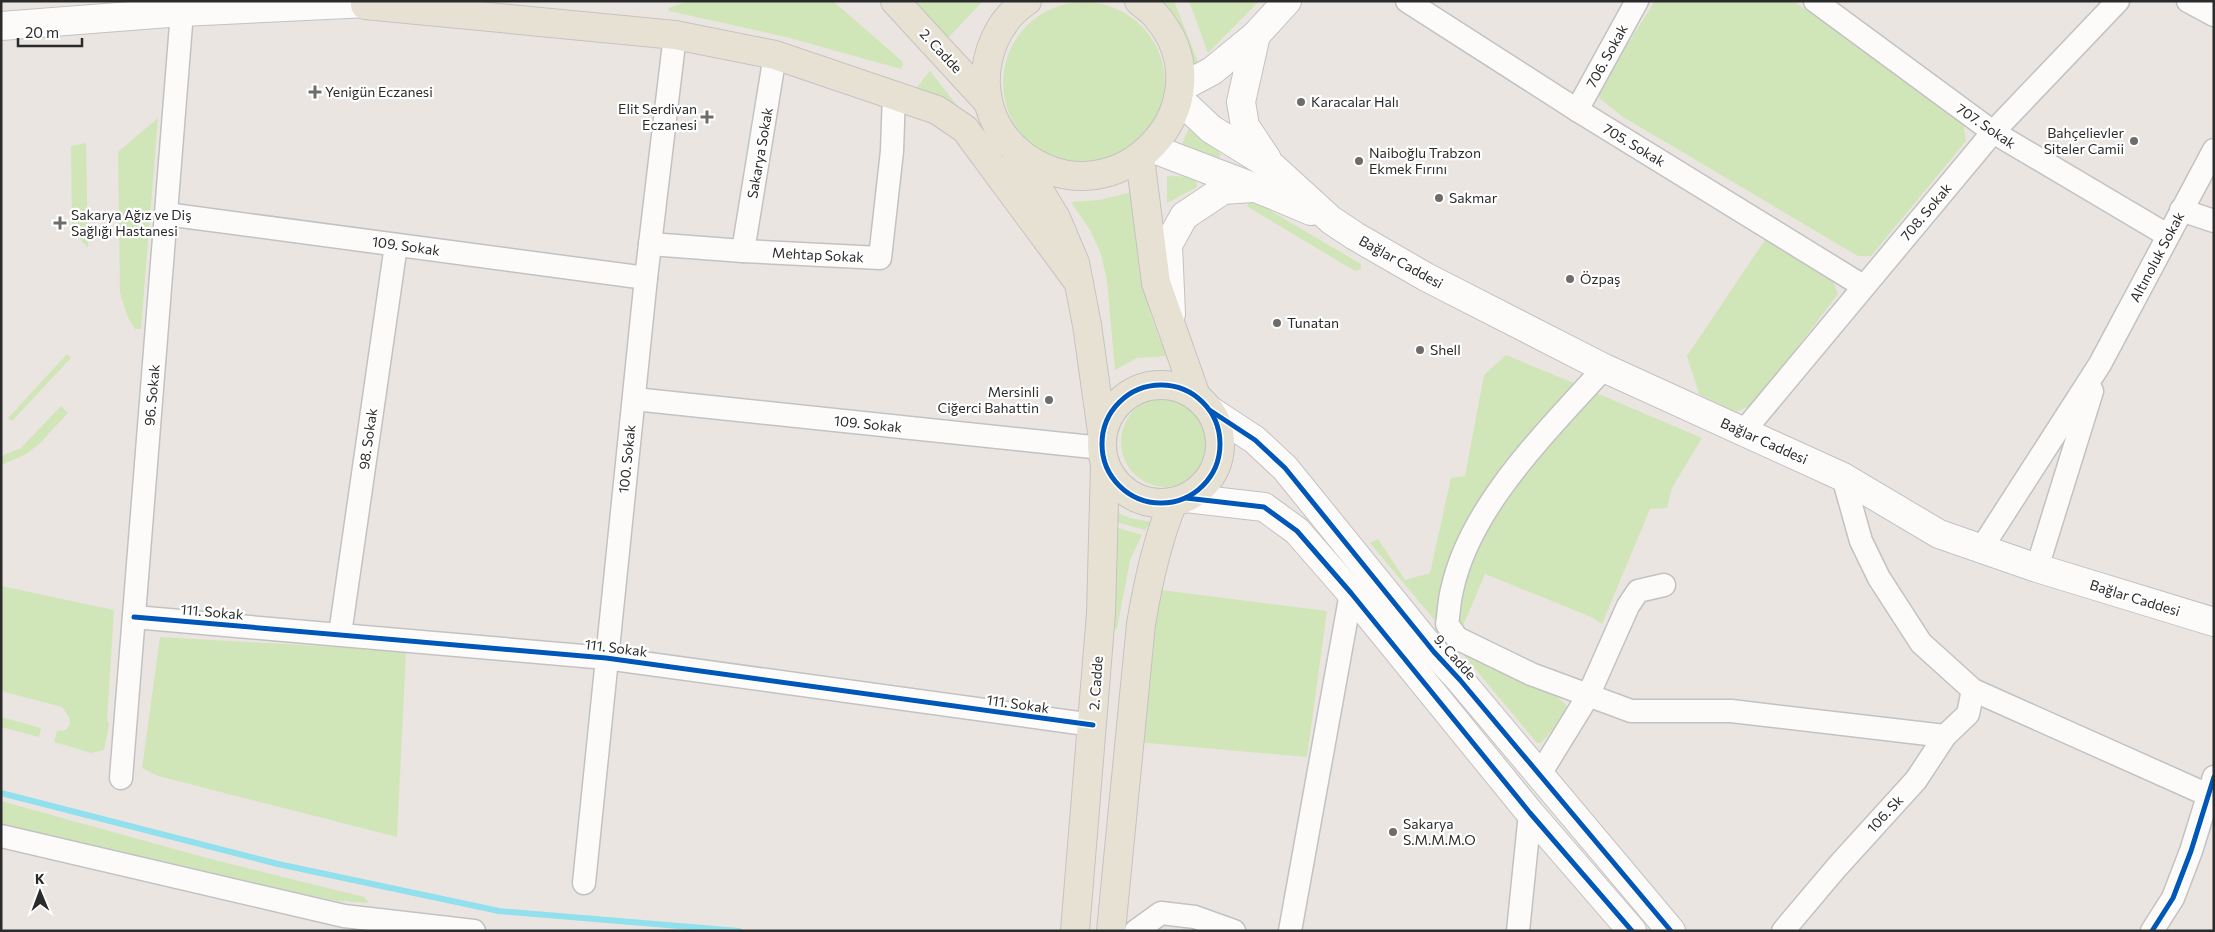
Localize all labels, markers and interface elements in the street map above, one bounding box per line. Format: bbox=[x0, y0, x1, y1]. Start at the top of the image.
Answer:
scale bar bbox=[18, 15, 81, 47]
street label: 706. Sokak bbox=[1582, 21, 1631, 90]
text: 20 m bbox=[25, 23, 59, 41]
street label: 2. Cadde bbox=[917, 25, 966, 76]
place label: Yenigün Eczanesi bbox=[325, 83, 433, 100]
marker: Yenigün Eczanesi bbox=[309, 86, 321, 98]
place label: Karacalar Halı bbox=[1311, 93, 1399, 110]
marker: Karacalar Halı bbox=[1295, 96, 1307, 108]
place label: Elit Serdivan Eczanesi bbox=[618, 100, 697, 133]
street label: 707. Sokak bbox=[1953, 100, 2020, 152]
street label: Sakarya Sokak bbox=[743, 106, 776, 200]
marker: Elit Serdivan Eczanesi bbox=[701, 111, 713, 123]
street label: 705. Sokak bbox=[1600, 119, 1669, 170]
place label: Bahçelievler Siteler Camii bbox=[2044, 124, 2124, 157]
marker: Bahçelievler Siteler Camii bbox=[2128, 135, 2140, 147]
place label: Naiboğlu Trabzon Ekmek Fırını bbox=[1369, 144, 1481, 177]
marker: Naiboğlu Trabzon Ekmek Fırını bbox=[1353, 155, 1365, 167]
street label: 708. Sokak bbox=[1897, 179, 1955, 244]
place label: Sakmar bbox=[1449, 189, 1498, 206]
marker: Sakmar bbox=[1433, 192, 1445, 204]
place label: Sakarya Ağız ve Diş Sağlığı Hastanesi bbox=[71, 206, 192, 239]
street label: Altınoluk Sokak bbox=[2126, 208, 2188, 305]
marker: Sakarya Ağız ve Diş Sağlığı Hastanesi bbox=[53, 216, 67, 230]
street label: Bağlar Caddesi bbox=[1356, 231, 1446, 292]
street label: 109. Sokak bbox=[371, 232, 442, 259]
street label: Mehtap Sokak bbox=[772, 244, 865, 265]
place label: Özpaş bbox=[1580, 270, 1620, 287]
marker: Özpaş bbox=[1564, 273, 1576, 285]
place label: Tunatan bbox=[1287, 314, 1339, 331]
marker: Tunatan bbox=[1271, 317, 1283, 329]
place label: Shell bbox=[1430, 341, 1461, 358]
marker: Shell bbox=[1414, 344, 1426, 356]
street label: 96. Sokak bbox=[140, 363, 163, 426]
place label: Mersinli Ciğerci Bahattin bbox=[938, 383, 1039, 416]
marker: Mersinli Ciğerci Bahattin bbox=[1043, 394, 1055, 406]
street label: 98. Sokak bbox=[355, 407, 380, 471]
street label: 109. Sokak bbox=[833, 411, 903, 436]
street label: Bağlar Caddesi bbox=[1718, 414, 1810, 467]
street label: 100. Sokak bbox=[614, 423, 639, 494]
street label: Bağlar Caddesi bbox=[2088, 576, 2182, 619]
street label: 111. Sokak bbox=[180, 600, 245, 623]
street label: 9. Cadde bbox=[1431, 631, 1480, 683]
street label: 111. Sokak bbox=[584, 635, 649, 660]
street label: 2. Cadde bbox=[1085, 655, 1106, 711]
street label: 111. Sokak bbox=[986, 691, 1051, 716]
street label: 106. Sk bbox=[1863, 791, 1907, 836]
place label: Sakarya S.M.M.M.O bbox=[1403, 815, 1476, 848]
marker: Sakarya S.M.M.M.O bbox=[1387, 826, 1399, 838]
north arrow bbox=[15, 867, 65, 917]
text: K bbox=[35, 870, 45, 887]

